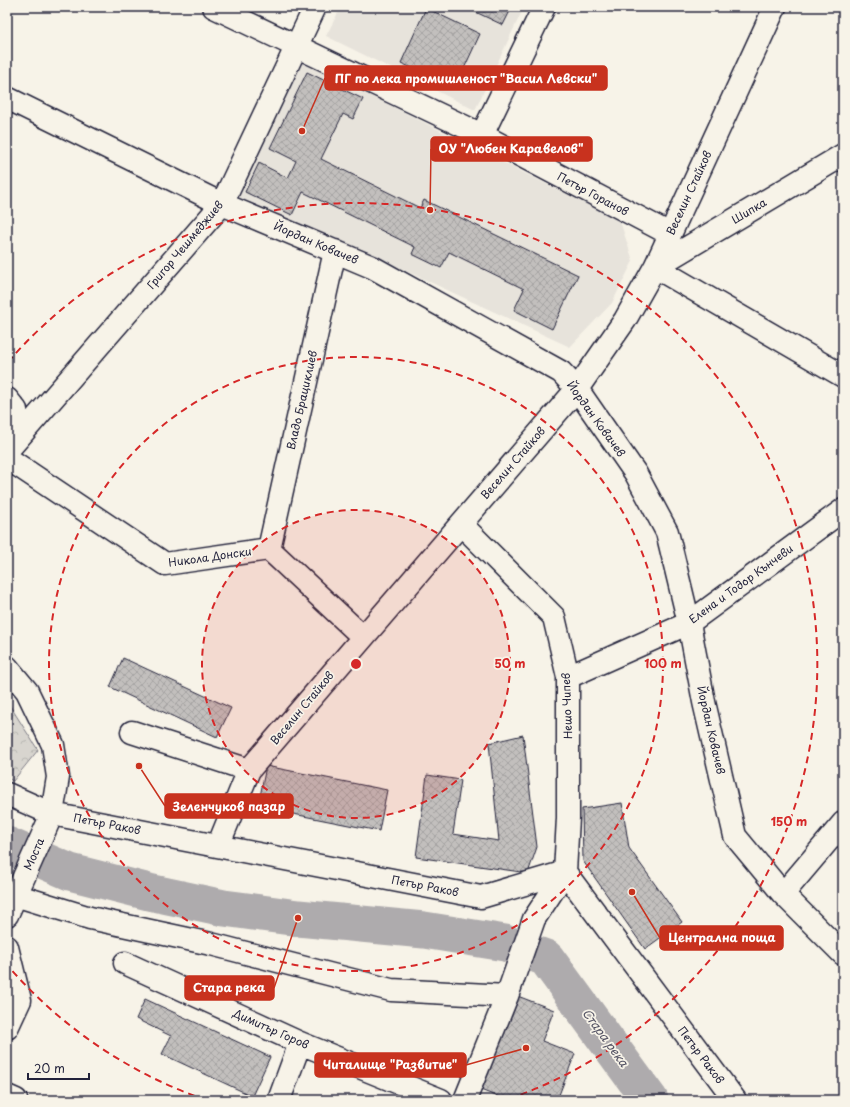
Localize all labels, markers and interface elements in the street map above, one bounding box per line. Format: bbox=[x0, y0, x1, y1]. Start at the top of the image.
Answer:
callout: ПГ по лека промишленост "Васил Левски" bbox=[325, 66, 607, 90]
text: ПГ по лека промишленост "Васил Левски" bbox=[335, 69, 597, 87]
callout: ОУ "Любен Каравелов" bbox=[431, 137, 592, 161]
text: ОУ "Любен Каравелов" bbox=[439, 139, 583, 157]
street label: Веселин Стайков bbox=[662, 148, 716, 238]
street label: Петър Горанов bbox=[554, 168, 632, 220]
street label: Шипка bbox=[728, 193, 770, 228]
street label: Григор Чешмеджиев bbox=[142, 197, 227, 293]
street label: Йордан Ковачев bbox=[271, 217, 361, 268]
street label: Владо Брациклиев bbox=[282, 349, 321, 451]
street label: Йордан Ковачев bbox=[563, 377, 630, 460]
street label: Веселин Стайков bbox=[476, 423, 549, 503]
street label: Елена и Тодор Кънчеви bbox=[685, 540, 796, 627]
street label: Никола Донски bbox=[167, 542, 253, 571]
text: 50 m bbox=[494, 654, 526, 672]
text: 100 m bbox=[644, 654, 682, 672]
centre of rings bbox=[349, 657, 363, 671]
street label: Веселин Стайков bbox=[266, 667, 337, 748]
street label: Нешо Чипев bbox=[557, 672, 576, 740]
street label: Йордан Ковачев bbox=[693, 684, 730, 776]
callout: Зеленчуков пазар bbox=[165, 794, 293, 818]
text: Зеленчуков пазар bbox=[172, 797, 286, 815]
street label: Петър Раков bbox=[72, 809, 142, 838]
text: 150 m bbox=[771, 812, 807, 830]
street label: Моста bbox=[19, 835, 48, 873]
street label: Петър Раков bbox=[390, 871, 460, 900]
callout: Централна поща bbox=[660, 926, 783, 950]
text: Централна поща bbox=[668, 928, 776, 946]
callout: Стара река bbox=[185, 976, 274, 1000]
text: Стара река bbox=[193, 978, 265, 996]
street label: Димитър Горов bbox=[230, 1004, 312, 1053]
water label: Стара река bbox=[579, 1005, 633, 1071]
street label: Петър Раков bbox=[674, 1022, 729, 1087]
callout: Читалище "Развитие" bbox=[315, 1053, 466, 1077]
scale bar bbox=[28, 1055, 89, 1081]
text: Читалище "Развитие" bbox=[323, 1055, 457, 1073]
text: 20 m bbox=[34, 1059, 65, 1077]

